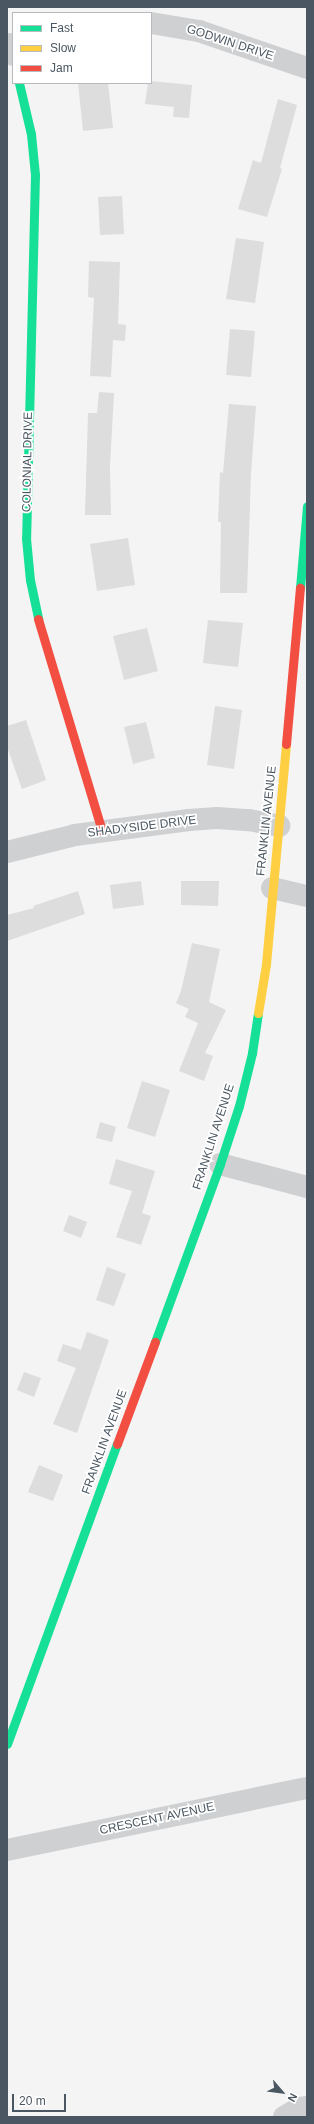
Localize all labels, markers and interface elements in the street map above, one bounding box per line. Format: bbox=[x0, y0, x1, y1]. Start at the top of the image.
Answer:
legend bbox=[12, 12, 152, 84]
text: Fast bbox=[50, 21, 73, 35]
street label: GODWIN DRIVE bbox=[185, 22, 275, 64]
text: Slow bbox=[50, 41, 76, 55]
text: Jam bbox=[50, 61, 73, 75]
street label: COLONIAL DRIVE bbox=[20, 412, 36, 512]
street label: FRANKLIN AVENUE bbox=[254, 765, 280, 877]
street label: SHADYSIDE DRIVE bbox=[87, 813, 197, 841]
street label: FRANKLIN AVENUE bbox=[190, 1082, 238, 1192]
street label: FRANKLIN AVENUE bbox=[79, 1387, 131, 1497]
street label: CRESCENT AVENUE bbox=[98, 1800, 216, 1838]
north arrow bbox=[262, 2072, 302, 2112]
scale bar bbox=[14, 2086, 68, 2112]
text: N bbox=[285, 2091, 300, 2104]
text: 20 m bbox=[19, 2094, 46, 2108]

